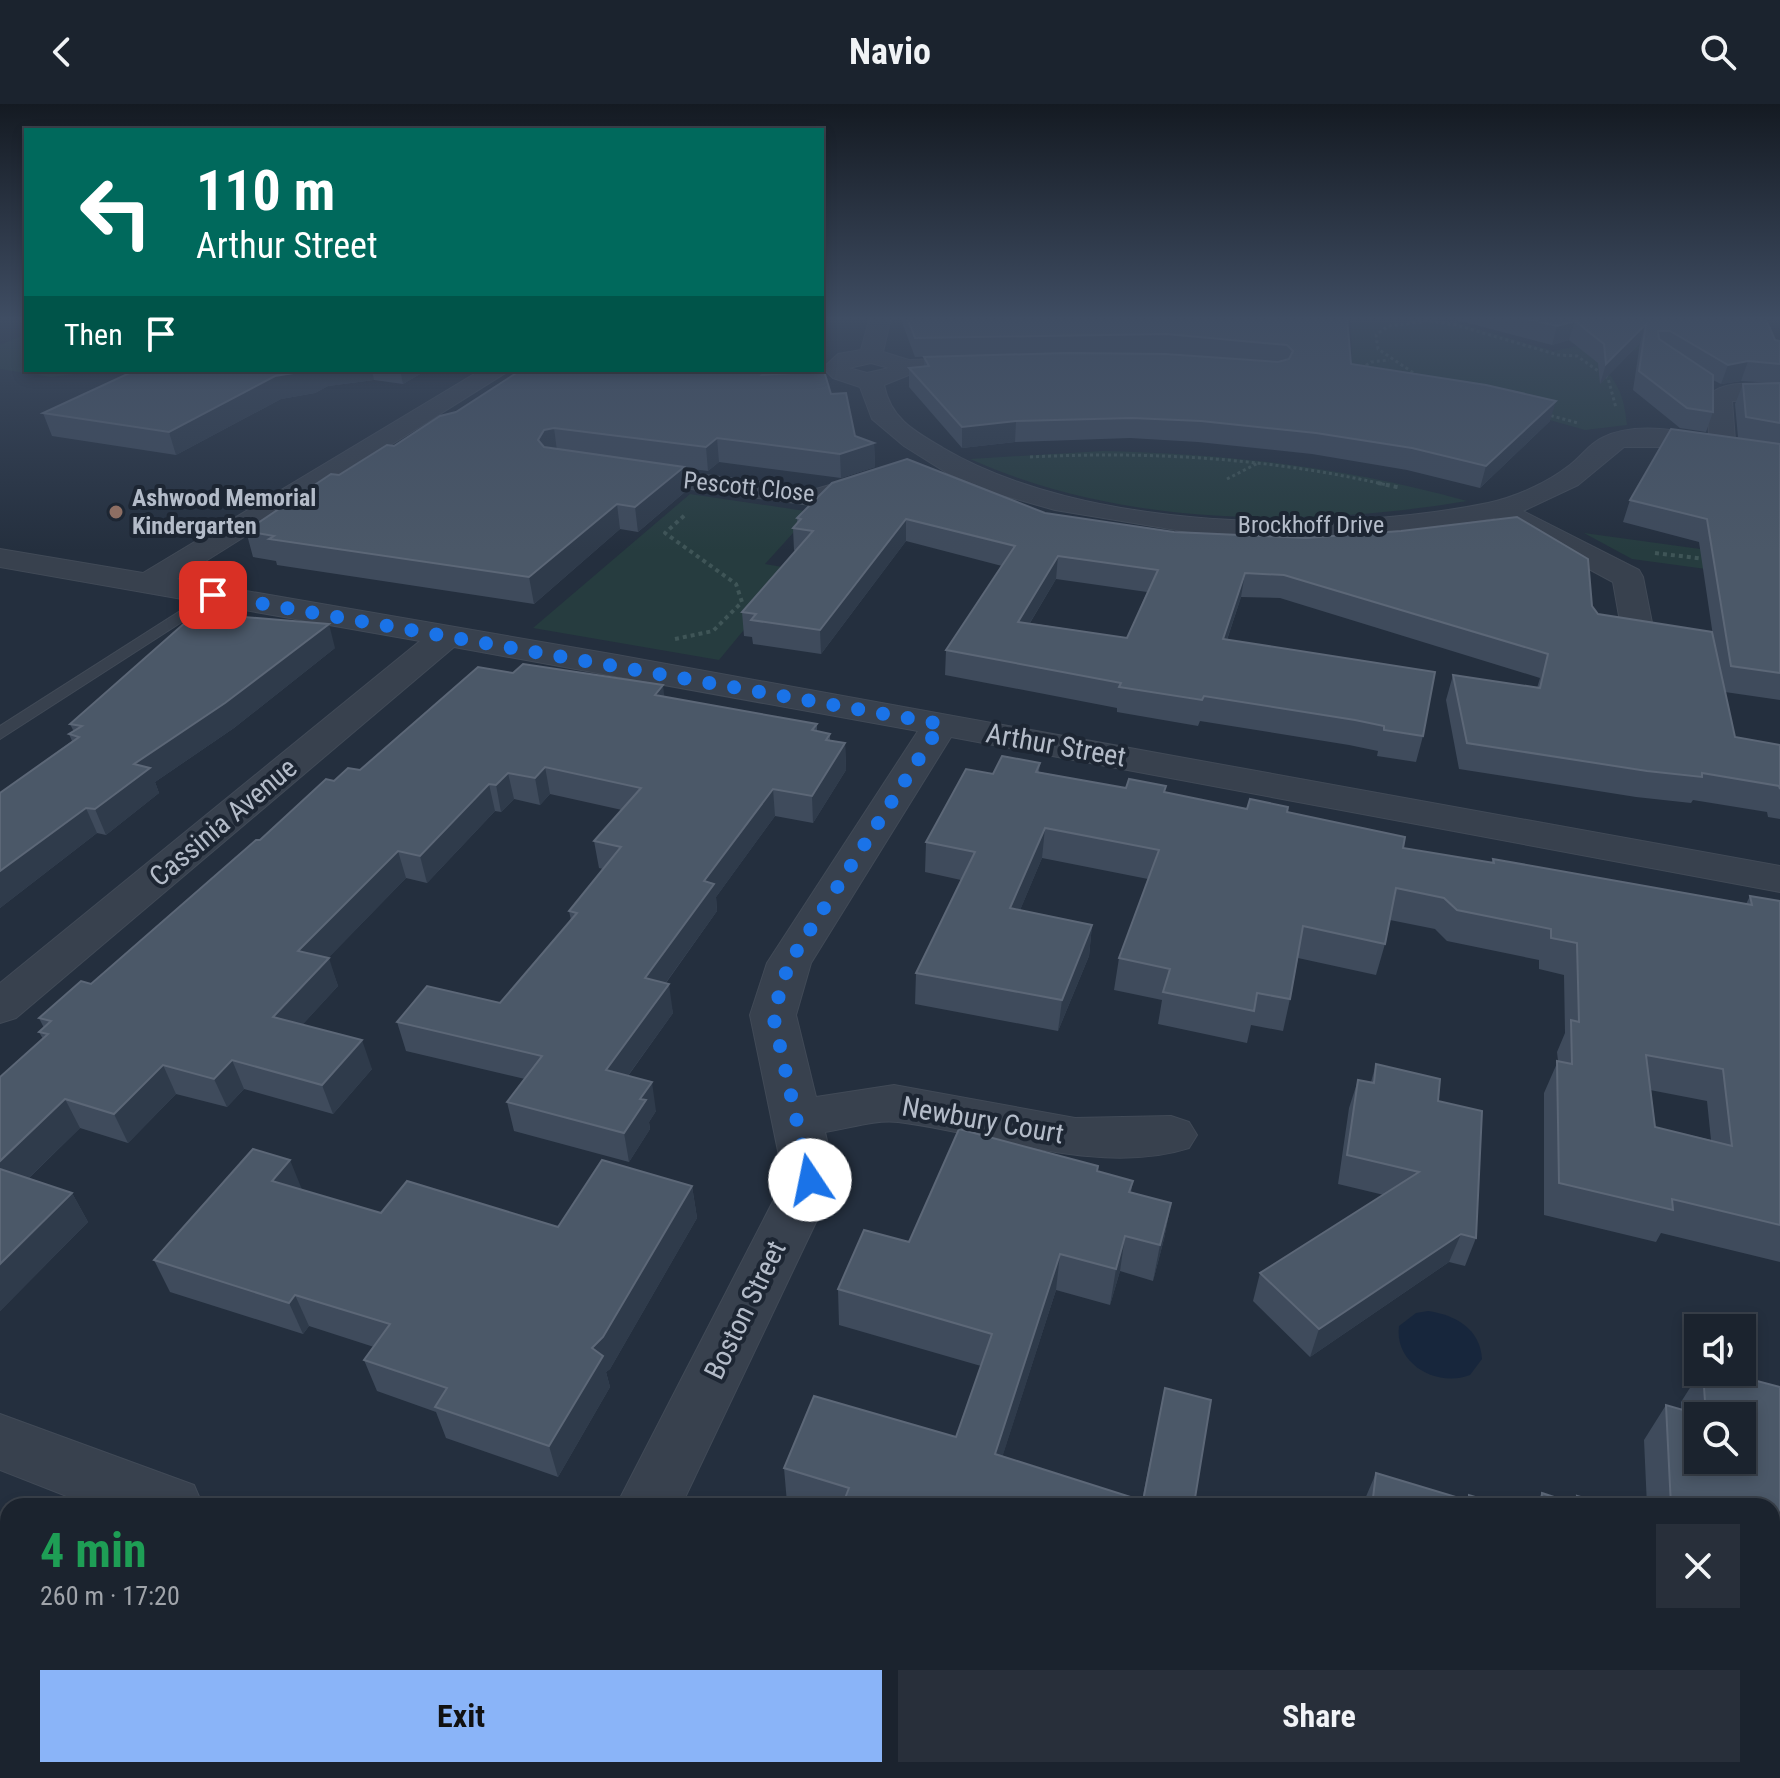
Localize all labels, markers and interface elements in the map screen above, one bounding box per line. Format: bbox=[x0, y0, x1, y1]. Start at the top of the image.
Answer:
icon: back bbox=[40, 30, 84, 74]
icon: search bbox=[1696, 30, 1740, 74]
text: Navio bbox=[849, 31, 931, 73]
text: 110 m bbox=[196, 158, 335, 224]
icon: left bbox=[64, 160, 168, 264]
text: Arthur Street bbox=[196, 225, 378, 267]
icon: arrive bbox=[139, 312, 183, 356]
text: Then bbox=[64, 317, 123, 352]
street label: Pescott Close bbox=[682, 466, 816, 508]
place label: Ashwood Memorial Kindergarten bbox=[132, 484, 316, 540]
marker: Ashwood Memorial Kindergarten bbox=[107, 503, 125, 521]
street label: Brockhoff Drive bbox=[1238, 511, 1384, 539]
pin bbox=[179, 561, 247, 629]
icon: arrive bbox=[191, 573, 235, 617]
street label: Arthur Street bbox=[984, 716, 1128, 774]
street label: Cassinia Avenue bbox=[143, 751, 303, 893]
street label: Newbury Court bbox=[899, 1090, 1067, 1150]
position arrow bbox=[768, 1138, 852, 1222]
street label: Boston Street bbox=[697, 1235, 793, 1385]
map controls bbox=[1684, 1314, 1756, 1474]
button: sound bbox=[1684, 1314, 1756, 1386]
button: search bbox=[1684, 1402, 1756, 1474]
text: 4 min bbox=[40, 1522, 147, 1579]
button: close bbox=[1656, 1524, 1740, 1608]
text: 260 m · 17:20 bbox=[40, 1581, 180, 1611]
button: Exit bbox=[40, 1670, 882, 1762]
button: Share bbox=[898, 1670, 1740, 1762]

